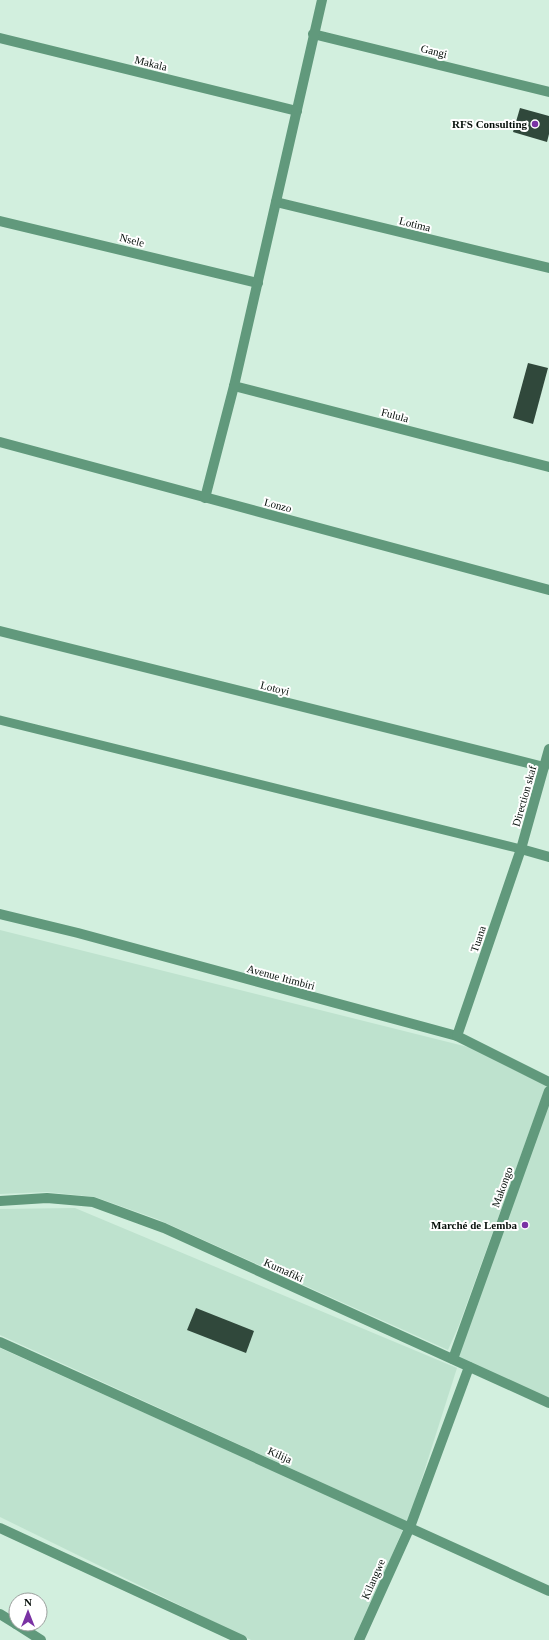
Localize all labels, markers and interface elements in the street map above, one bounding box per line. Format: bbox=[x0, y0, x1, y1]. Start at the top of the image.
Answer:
street label: Gangi bbox=[420, 42, 448, 60]
street label: Makala bbox=[134, 53, 169, 73]
place label: RFS Consulting bbox=[452, 118, 527, 130]
marker: RFS Consulting bbox=[530, 119, 540, 129]
street label: Lotima bbox=[398, 214, 432, 234]
street label: Nsele bbox=[118, 231, 146, 249]
street label: Fulula bbox=[380, 406, 410, 424]
street label: Lonzo bbox=[263, 496, 294, 515]
street label: Lotoyi bbox=[259, 679, 291, 697]
street label: Direction skaf bbox=[510, 764, 538, 828]
street label: Tuana bbox=[468, 924, 488, 954]
street label: Avenue Itimbiri bbox=[246, 962, 316, 992]
street label: Makongo bbox=[489, 1165, 515, 1209]
place label: Marché de Lemba bbox=[431, 1219, 517, 1231]
marker: Marché de Lemba bbox=[520, 1220, 530, 1230]
street label: Kumafiki bbox=[262, 1256, 306, 1284]
street label: Kilija bbox=[266, 1444, 294, 1466]
street label: Kilangwe bbox=[359, 1557, 387, 1601]
north arrow bbox=[8, 1592, 48, 1632]
text: N bbox=[24, 1596, 32, 1608]

